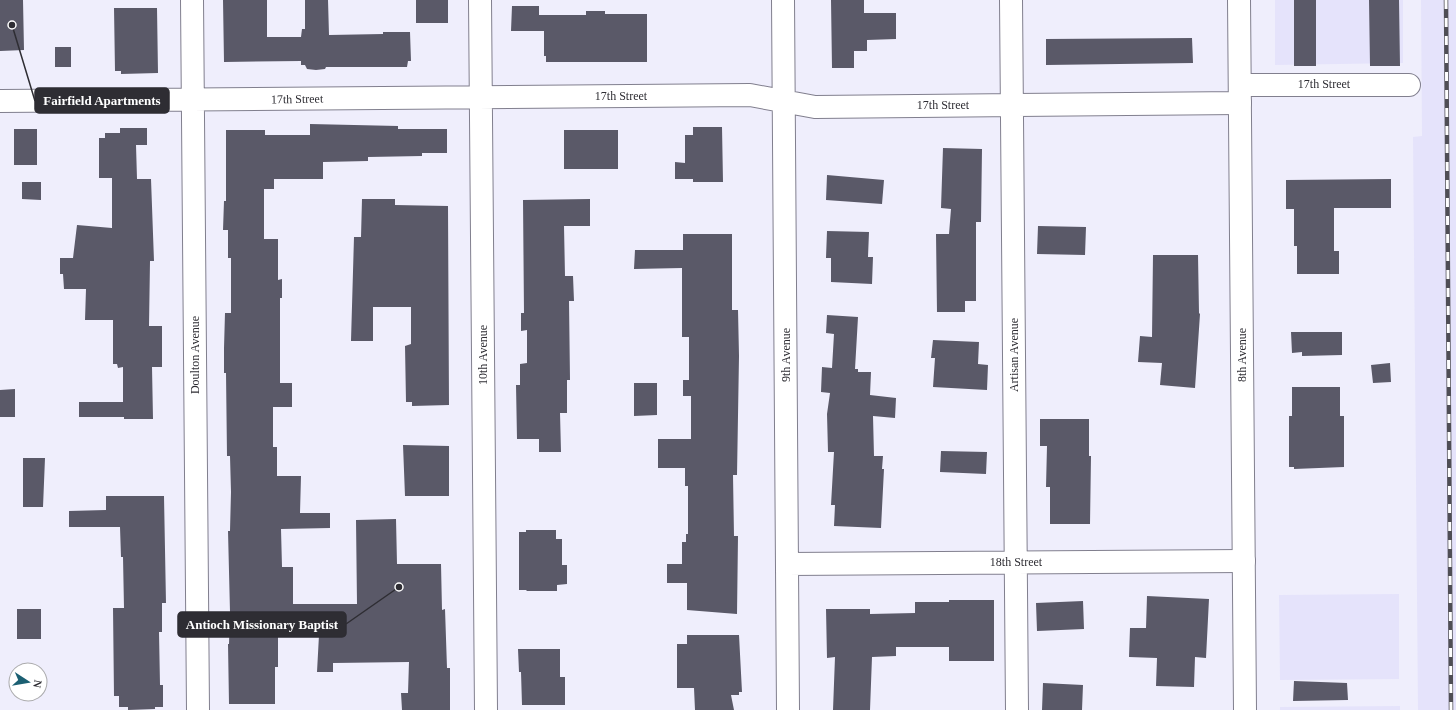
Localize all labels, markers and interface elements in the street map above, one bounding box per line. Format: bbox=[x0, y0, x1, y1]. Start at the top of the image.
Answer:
street label: 17th Street bbox=[1298, 77, 1351, 91]
callout: Fairfield Apartments bbox=[35, 88, 169, 113]
street label: 17th Street bbox=[595, 89, 648, 103]
street label: 17th Street bbox=[271, 92, 324, 106]
text: Fairfield Apartments bbox=[43, 93, 161, 108]
street label: 17th Street bbox=[917, 98, 970, 112]
street label: Doulton Avenue bbox=[188, 316, 202, 394]
street label: Artisan Avenue bbox=[1007, 318, 1021, 392]
street label: 10th Avenue bbox=[476, 325, 490, 385]
street label: 9th Avenue bbox=[779, 328, 793, 382]
street label: 8th Avenue bbox=[1235, 328, 1249, 382]
street label: 18th Street bbox=[990, 555, 1043, 569]
callout: Antioch Missionary Baptist bbox=[178, 612, 346, 637]
text: Antioch Missionary Baptist bbox=[186, 617, 339, 632]
north arrow bbox=[8, 662, 48, 702]
text: N bbox=[31, 679, 44, 689]

